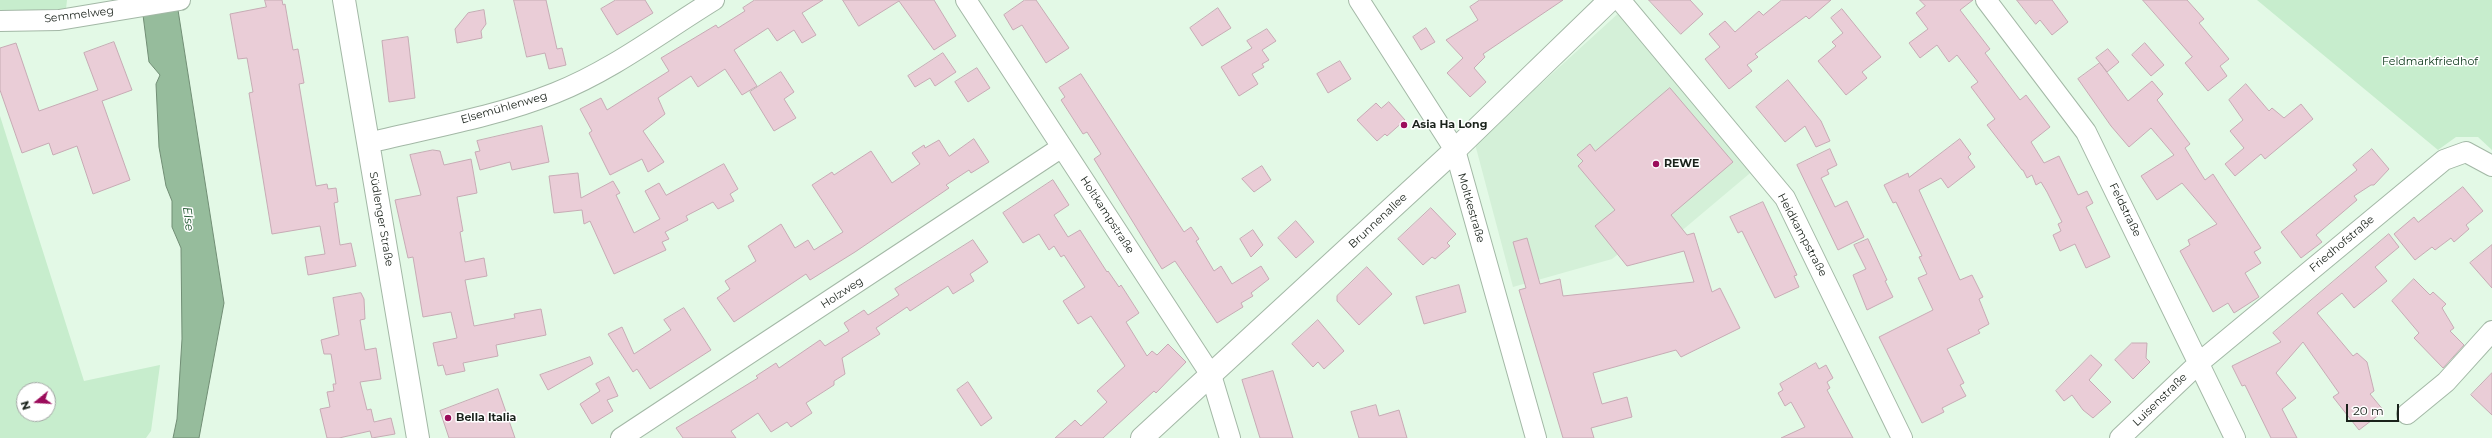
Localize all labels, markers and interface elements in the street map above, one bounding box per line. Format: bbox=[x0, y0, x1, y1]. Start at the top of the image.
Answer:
street label: Semmelweg bbox=[43, 4, 115, 26]
park label: Feldmarkfriedhof bbox=[2382, 55, 2478, 69]
street label: Elsemühlenweg bbox=[459, 89, 549, 127]
place label: Asia Ha Long bbox=[1412, 118, 1487, 132]
marker: Asia Ha Long bbox=[1399, 120, 1409, 130]
place label: REWE bbox=[1664, 157, 1699, 171]
marker: REWE bbox=[1651, 159, 1661, 169]
street label: Südlenger Straße bbox=[366, 171, 396, 267]
street label: Moltkestraße bbox=[1455, 172, 1487, 244]
street label: Holtkampstraße bbox=[1077, 174, 1137, 256]
street label: Feldstraße bbox=[2106, 181, 2144, 239]
street label: Brunnenallee bbox=[1346, 191, 1410, 251]
street label: Heidkampstraße bbox=[1774, 191, 1830, 279]
water label: Else bbox=[179, 206, 197, 232]
street label: Friedhofstraße bbox=[2307, 213, 2377, 275]
street label: Holzweg bbox=[818, 274, 866, 312]
street label: Luisenstraße bbox=[2130, 371, 2190, 429]
north arrow bbox=[16, 382, 56, 422]
scale bar bbox=[2348, 396, 2401, 422]
text: N bbox=[18, 399, 34, 412]
text: 20 m bbox=[2353, 403, 2384, 418]
place label: Bella Italia bbox=[456, 411, 516, 425]
marker: Bella Italia bbox=[443, 413, 453, 423]

